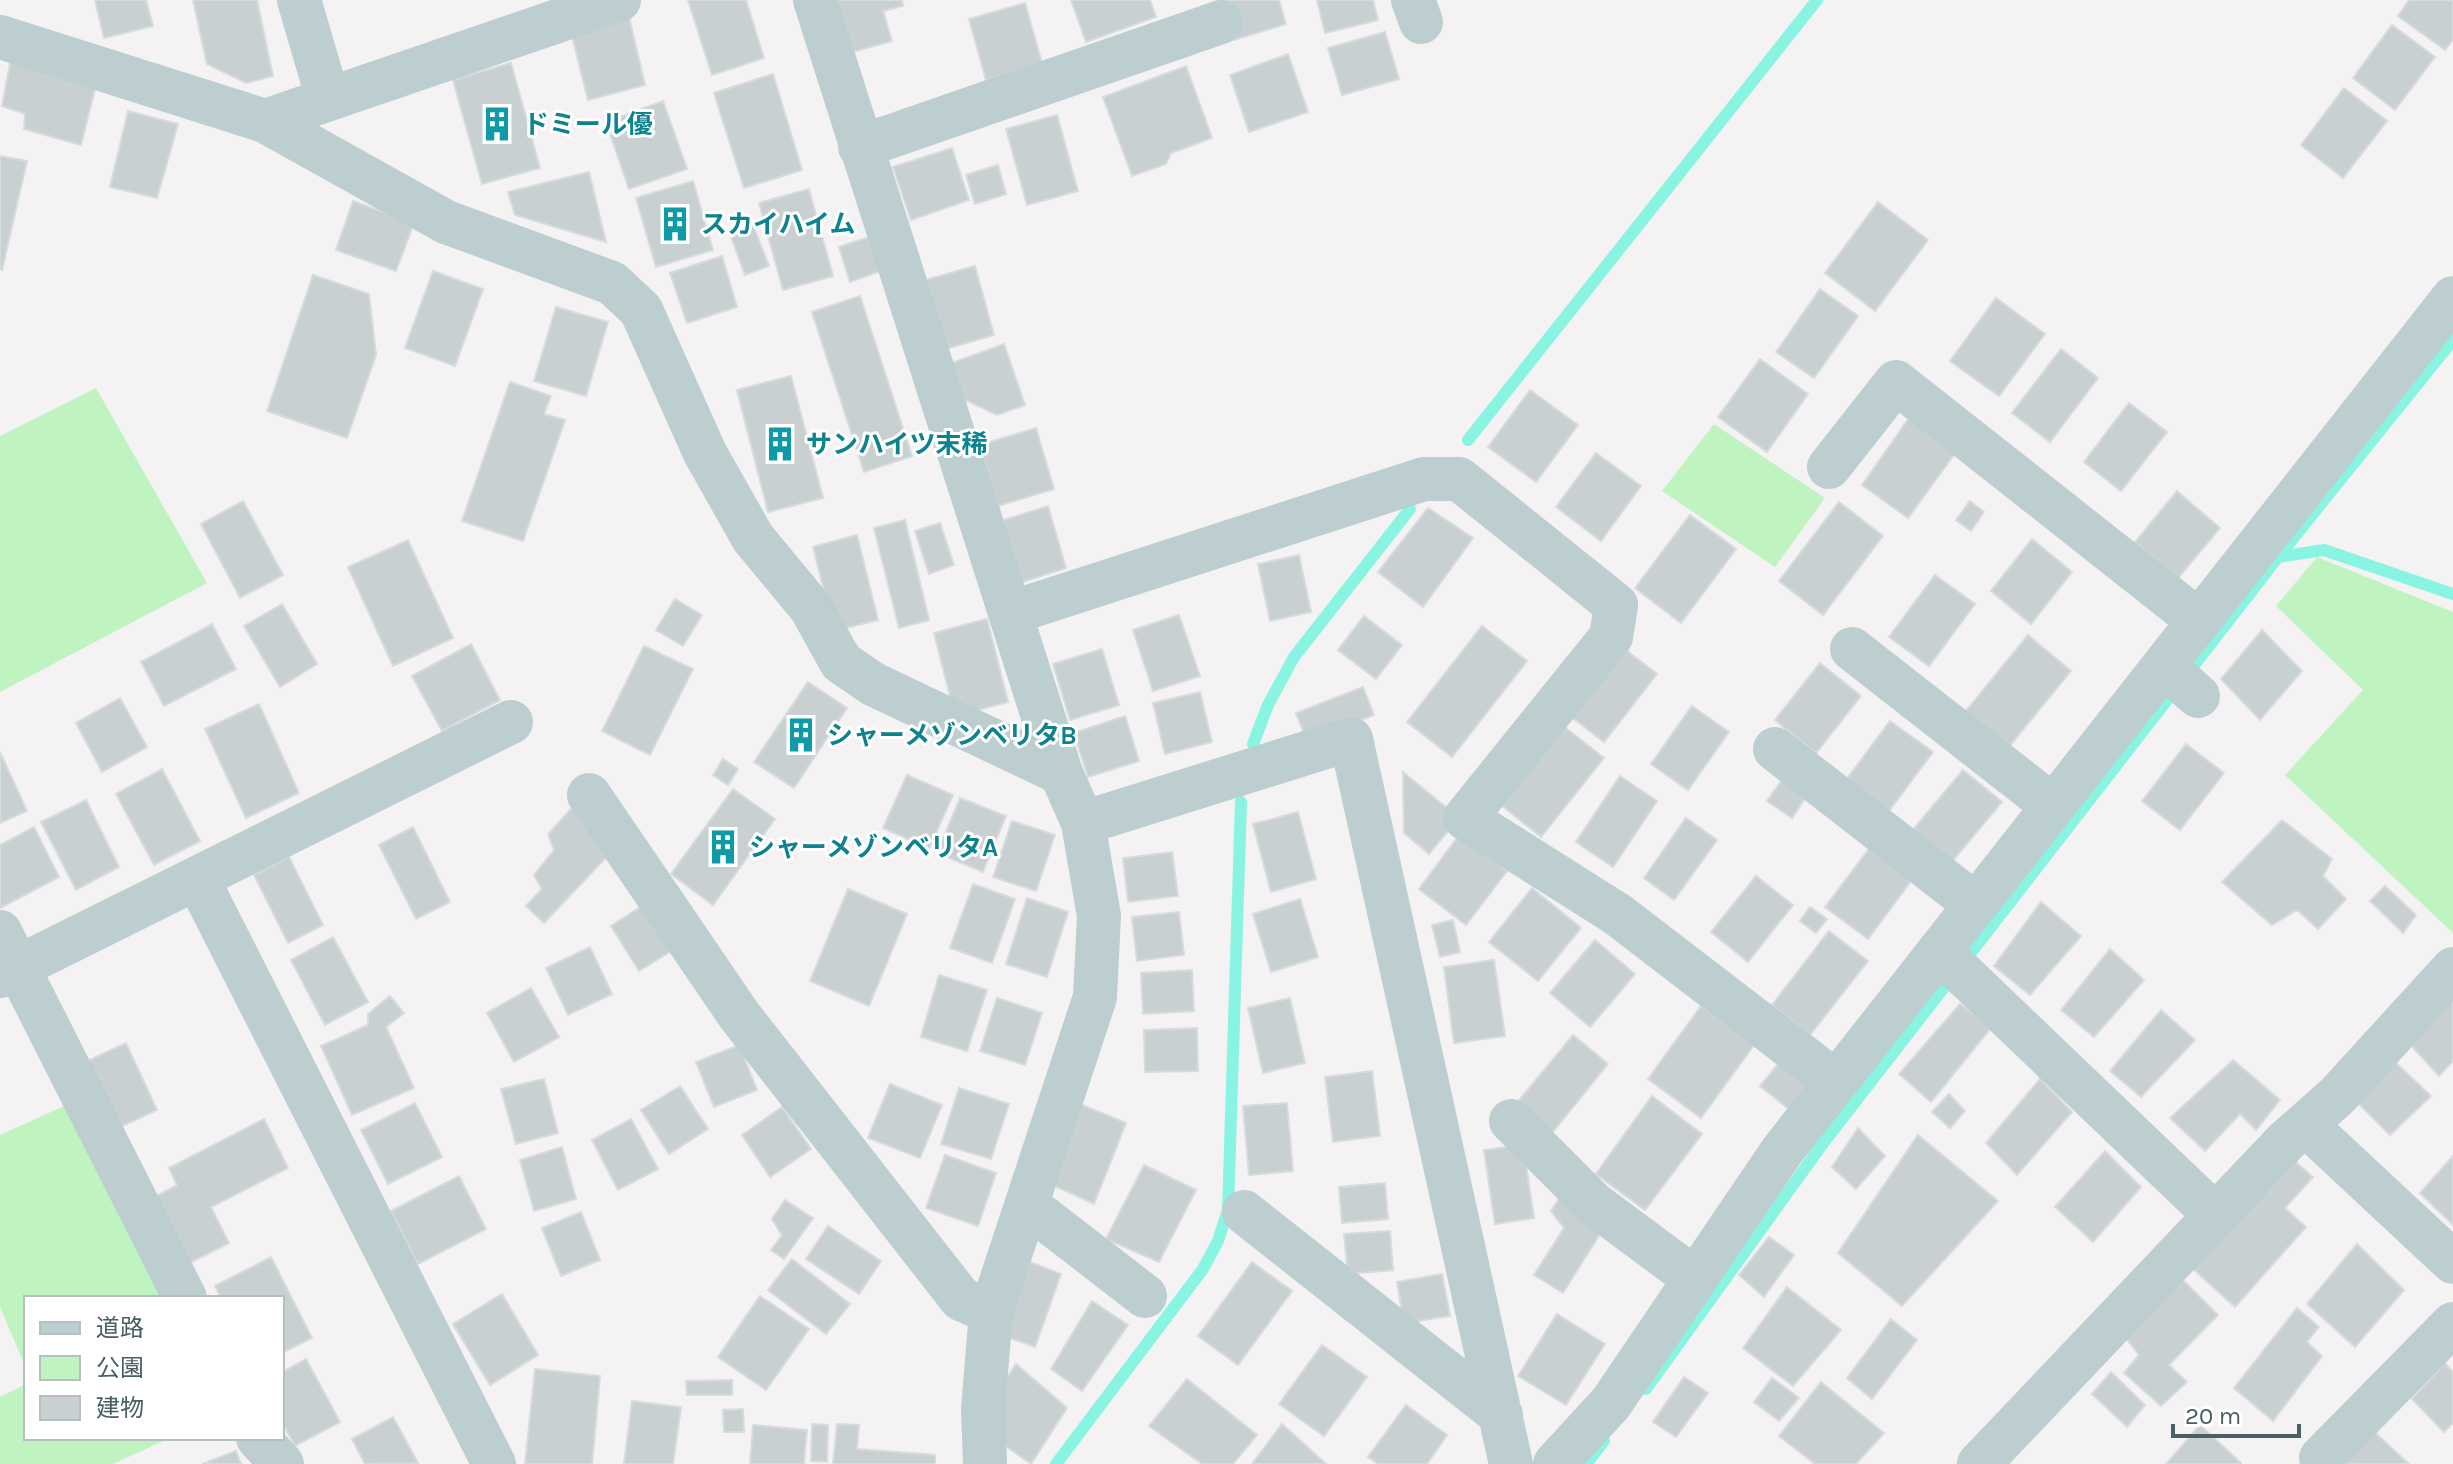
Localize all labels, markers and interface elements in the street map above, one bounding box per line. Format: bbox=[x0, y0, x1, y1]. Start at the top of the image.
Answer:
building icon: ドミール優 bbox=[478, 105, 516, 143]
place label: ドミール優 bbox=[523, 109, 653, 140]
building icon: スカイハイム bbox=[656, 205, 694, 243]
place label: スカイハイム bbox=[701, 209, 855, 240]
building icon: サンハイツ末稀 bbox=[761, 425, 799, 463]
place label: サンハイツ末稀 bbox=[806, 429, 987, 460]
building icon: シャーメゾンベリタB bbox=[782, 716, 820, 754]
place label: シャーメゾンベリタB bbox=[827, 720, 1077, 751]
building icon: シャーメゾンベリタA bbox=[704, 828, 742, 866]
place label: シャーメゾンベリタA bbox=[749, 832, 998, 863]
legend bbox=[24, 1296, 284, 1440]
text: 道路 bbox=[96, 1314, 144, 1342]
text: 公園 bbox=[96, 1354, 144, 1382]
scale bar bbox=[2173, 1388, 2299, 1438]
text: 建物 bbox=[96, 1394, 144, 1422]
text: 20 m bbox=[2185, 1402, 2241, 1430]

